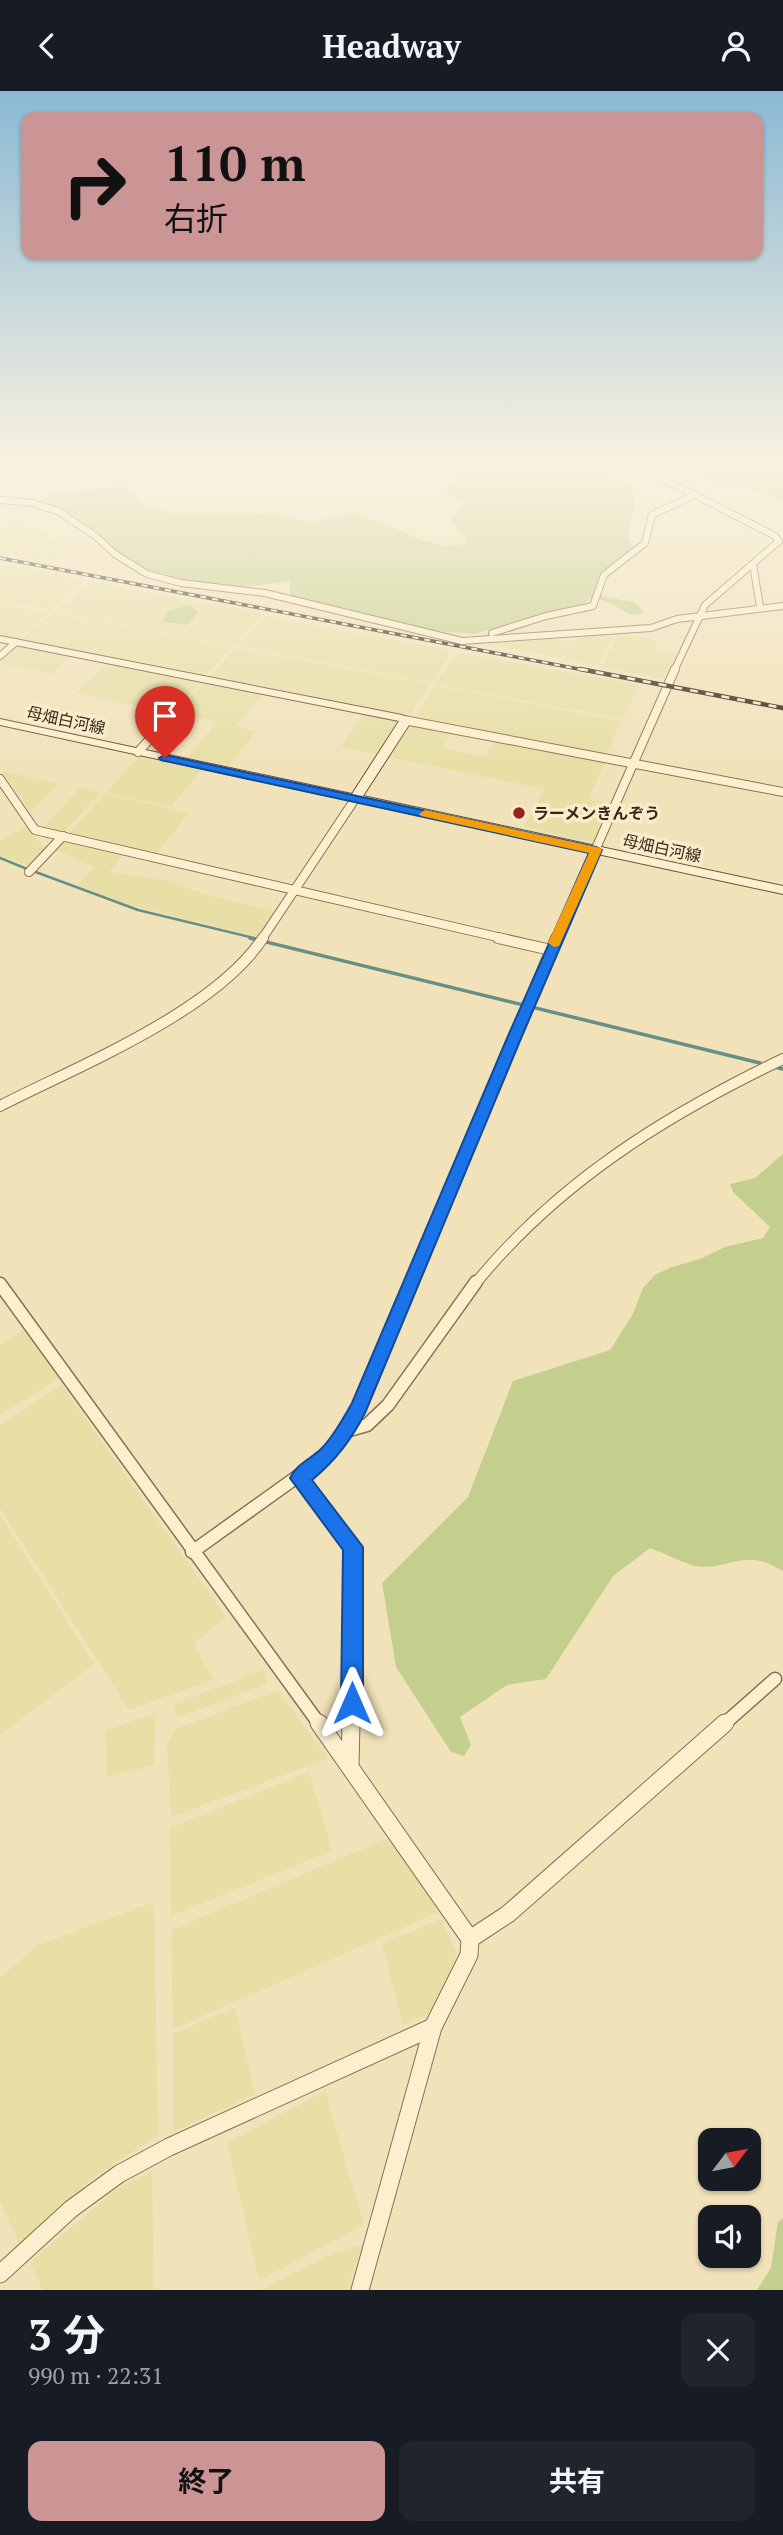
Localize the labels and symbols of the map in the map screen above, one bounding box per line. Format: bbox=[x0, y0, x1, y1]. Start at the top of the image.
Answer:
pin bbox=[135, 686, 195, 758]
street label: 母畑白河線 bbox=[25, 701, 107, 739]
place label: ラーメンきんぞう bbox=[533, 802, 660, 824]
marker: ラーメンきんぞう bbox=[511, 805, 527, 821]
street label: 母畑白河線 bbox=[621, 829, 703, 867]
position arrow bbox=[315, 1666, 389, 1740]
north arrow bbox=[698, 2128, 761, 2191]

